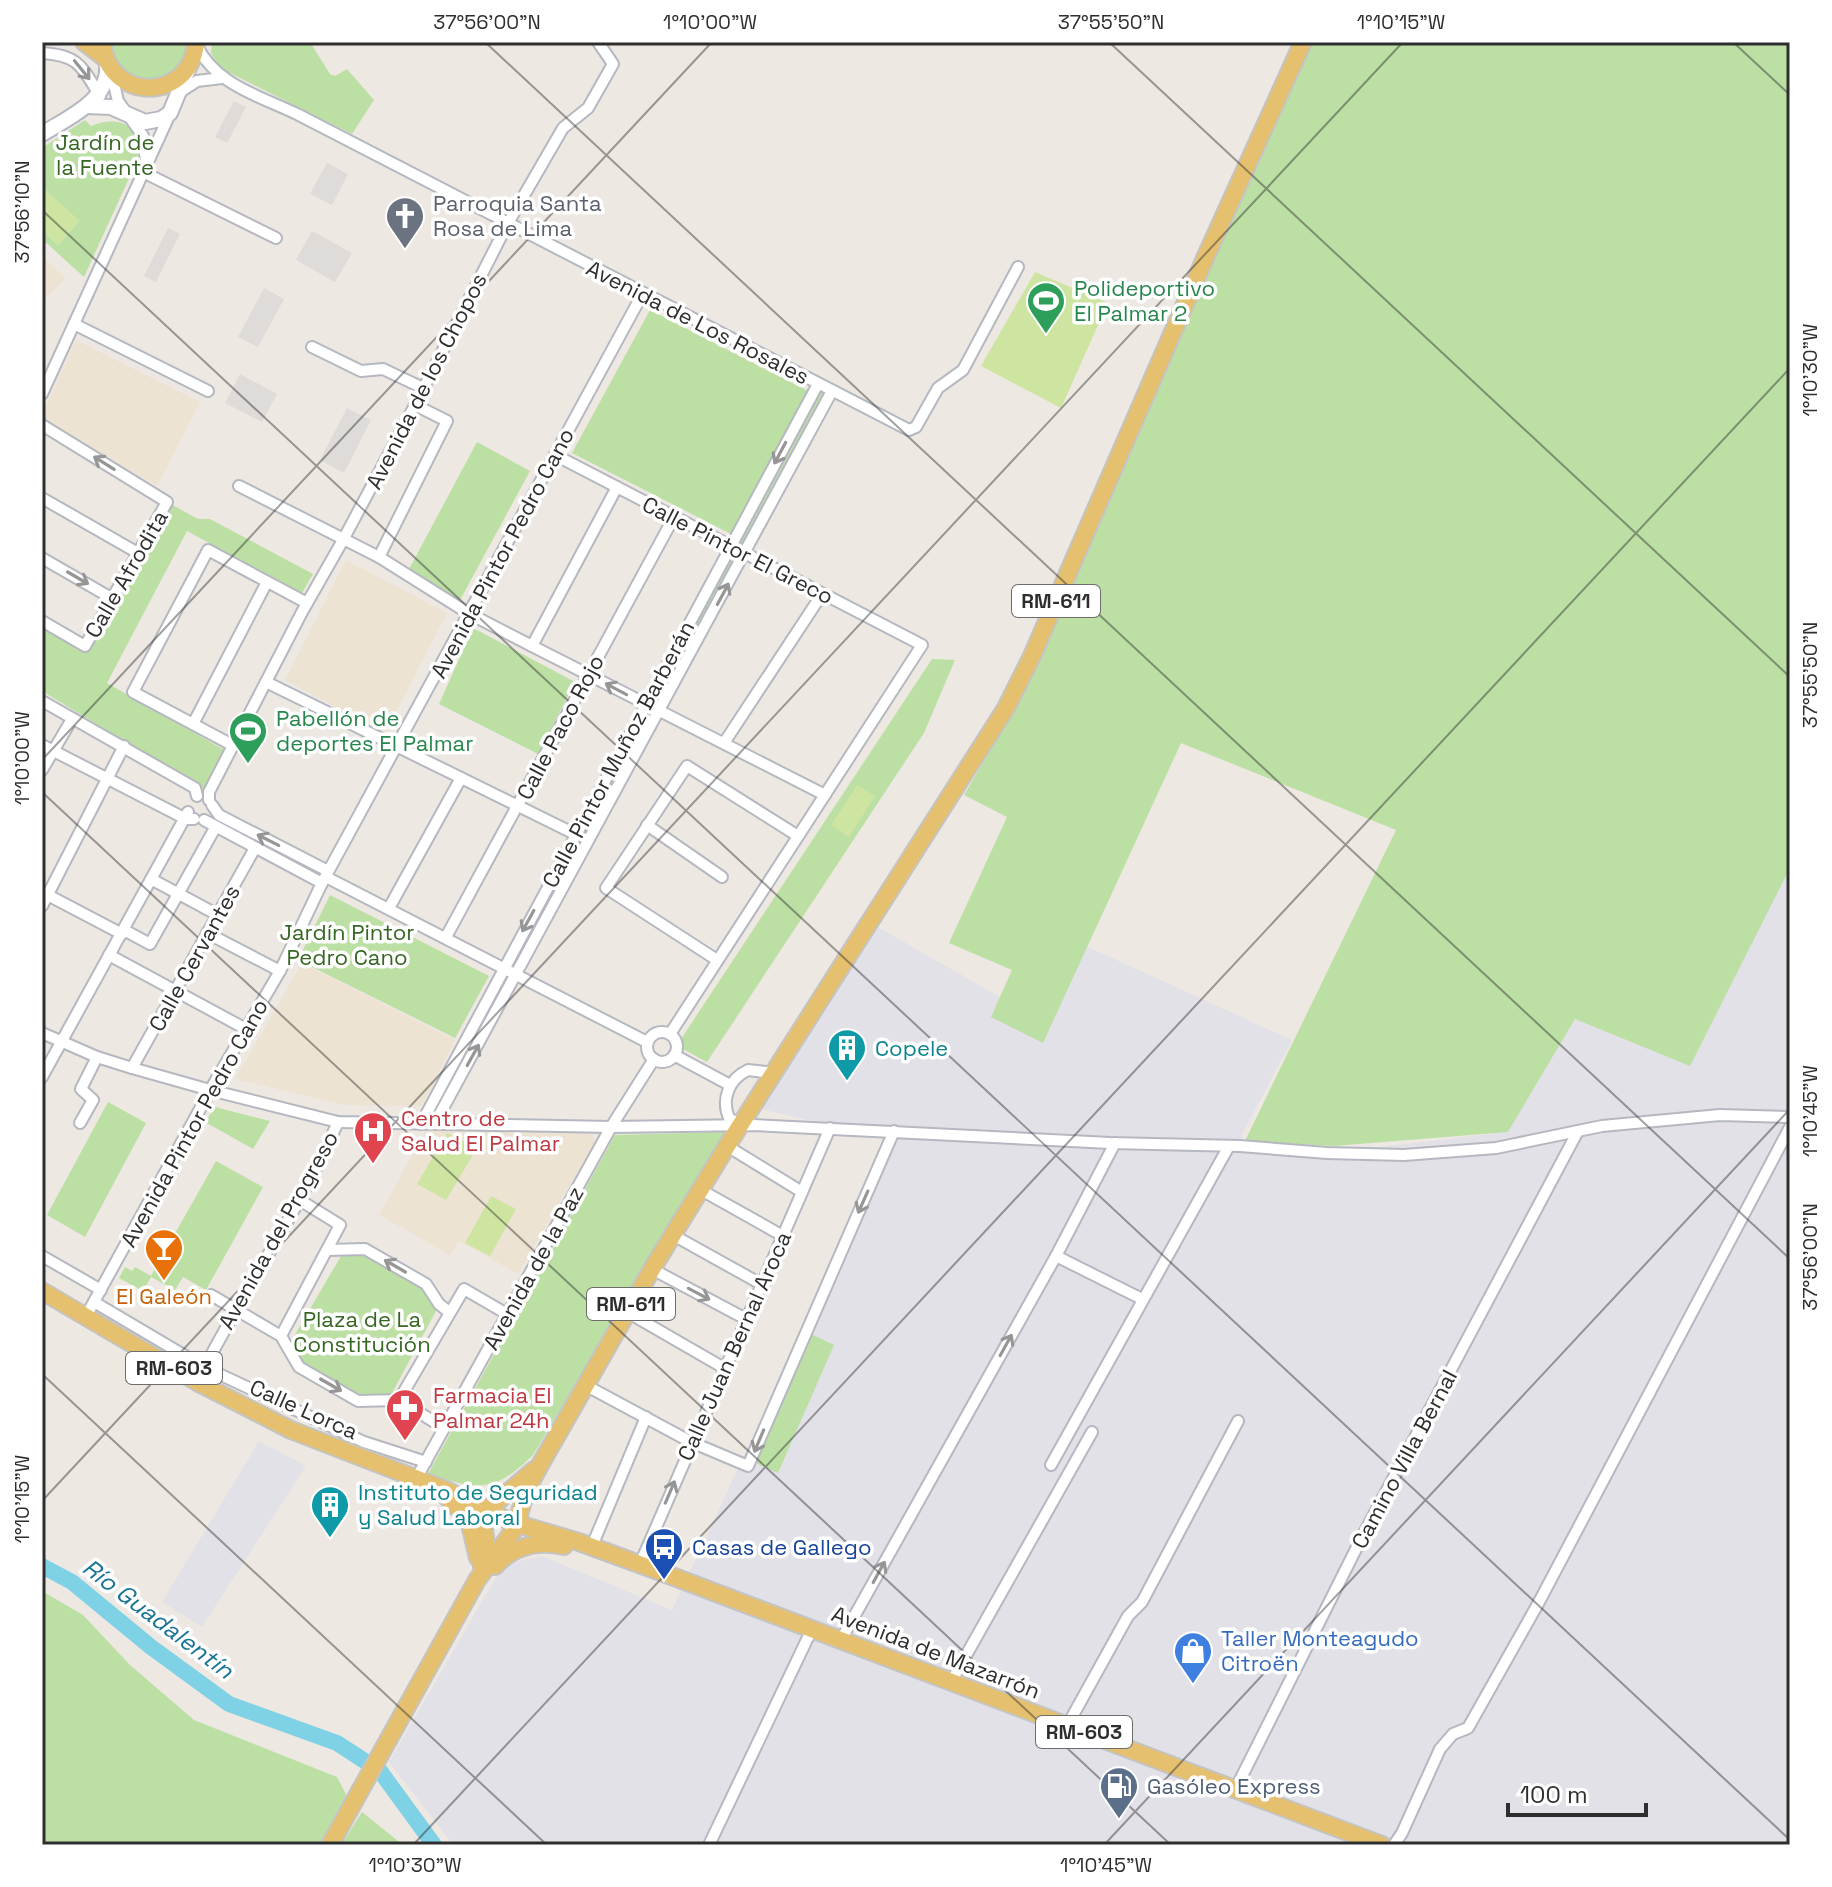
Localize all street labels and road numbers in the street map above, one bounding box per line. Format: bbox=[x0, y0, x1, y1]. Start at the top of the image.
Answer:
street label: Avenida de Los Rosales bbox=[582, 254, 814, 390]
street label: Avenida de los Chopos bbox=[359, 268, 493, 494]
street label: Avenida Pintor Pedro Cano bbox=[424, 423, 580, 683]
street label: Calle Pintor El Greco bbox=[638, 490, 838, 610]
street label: Calle Afrodita bbox=[78, 505, 174, 643]
road number: RM-611 bbox=[1012, 585, 1100, 617]
street label: Calle Pintor Muñoz Barberán bbox=[536, 616, 700, 892]
street label: Calle Paco Rojo bbox=[510, 650, 610, 804]
street label: Calle Cervantes bbox=[142, 880, 246, 1036]
street label: Avenida Pintor Pedro Cano bbox=[114, 994, 274, 1252]
street label: Avenida del Progreso bbox=[212, 1126, 344, 1334]
street label: Avenida de la Paz bbox=[476, 1181, 590, 1355]
street label: Calle Juan Bernal Aroca bbox=[671, 1227, 797, 1465]
road number: RM-611 bbox=[587, 1288, 675, 1320]
road number: RM-603 bbox=[126, 1352, 222, 1384]
street label: Camino Villa Bernal bbox=[1345, 1365, 1463, 1553]
street label: Calle Lorca bbox=[246, 1373, 363, 1445]
street label: Avenida de Mazarrón bbox=[828, 1599, 1044, 1705]
road number: RM-603 bbox=[1036, 1716, 1132, 1748]

